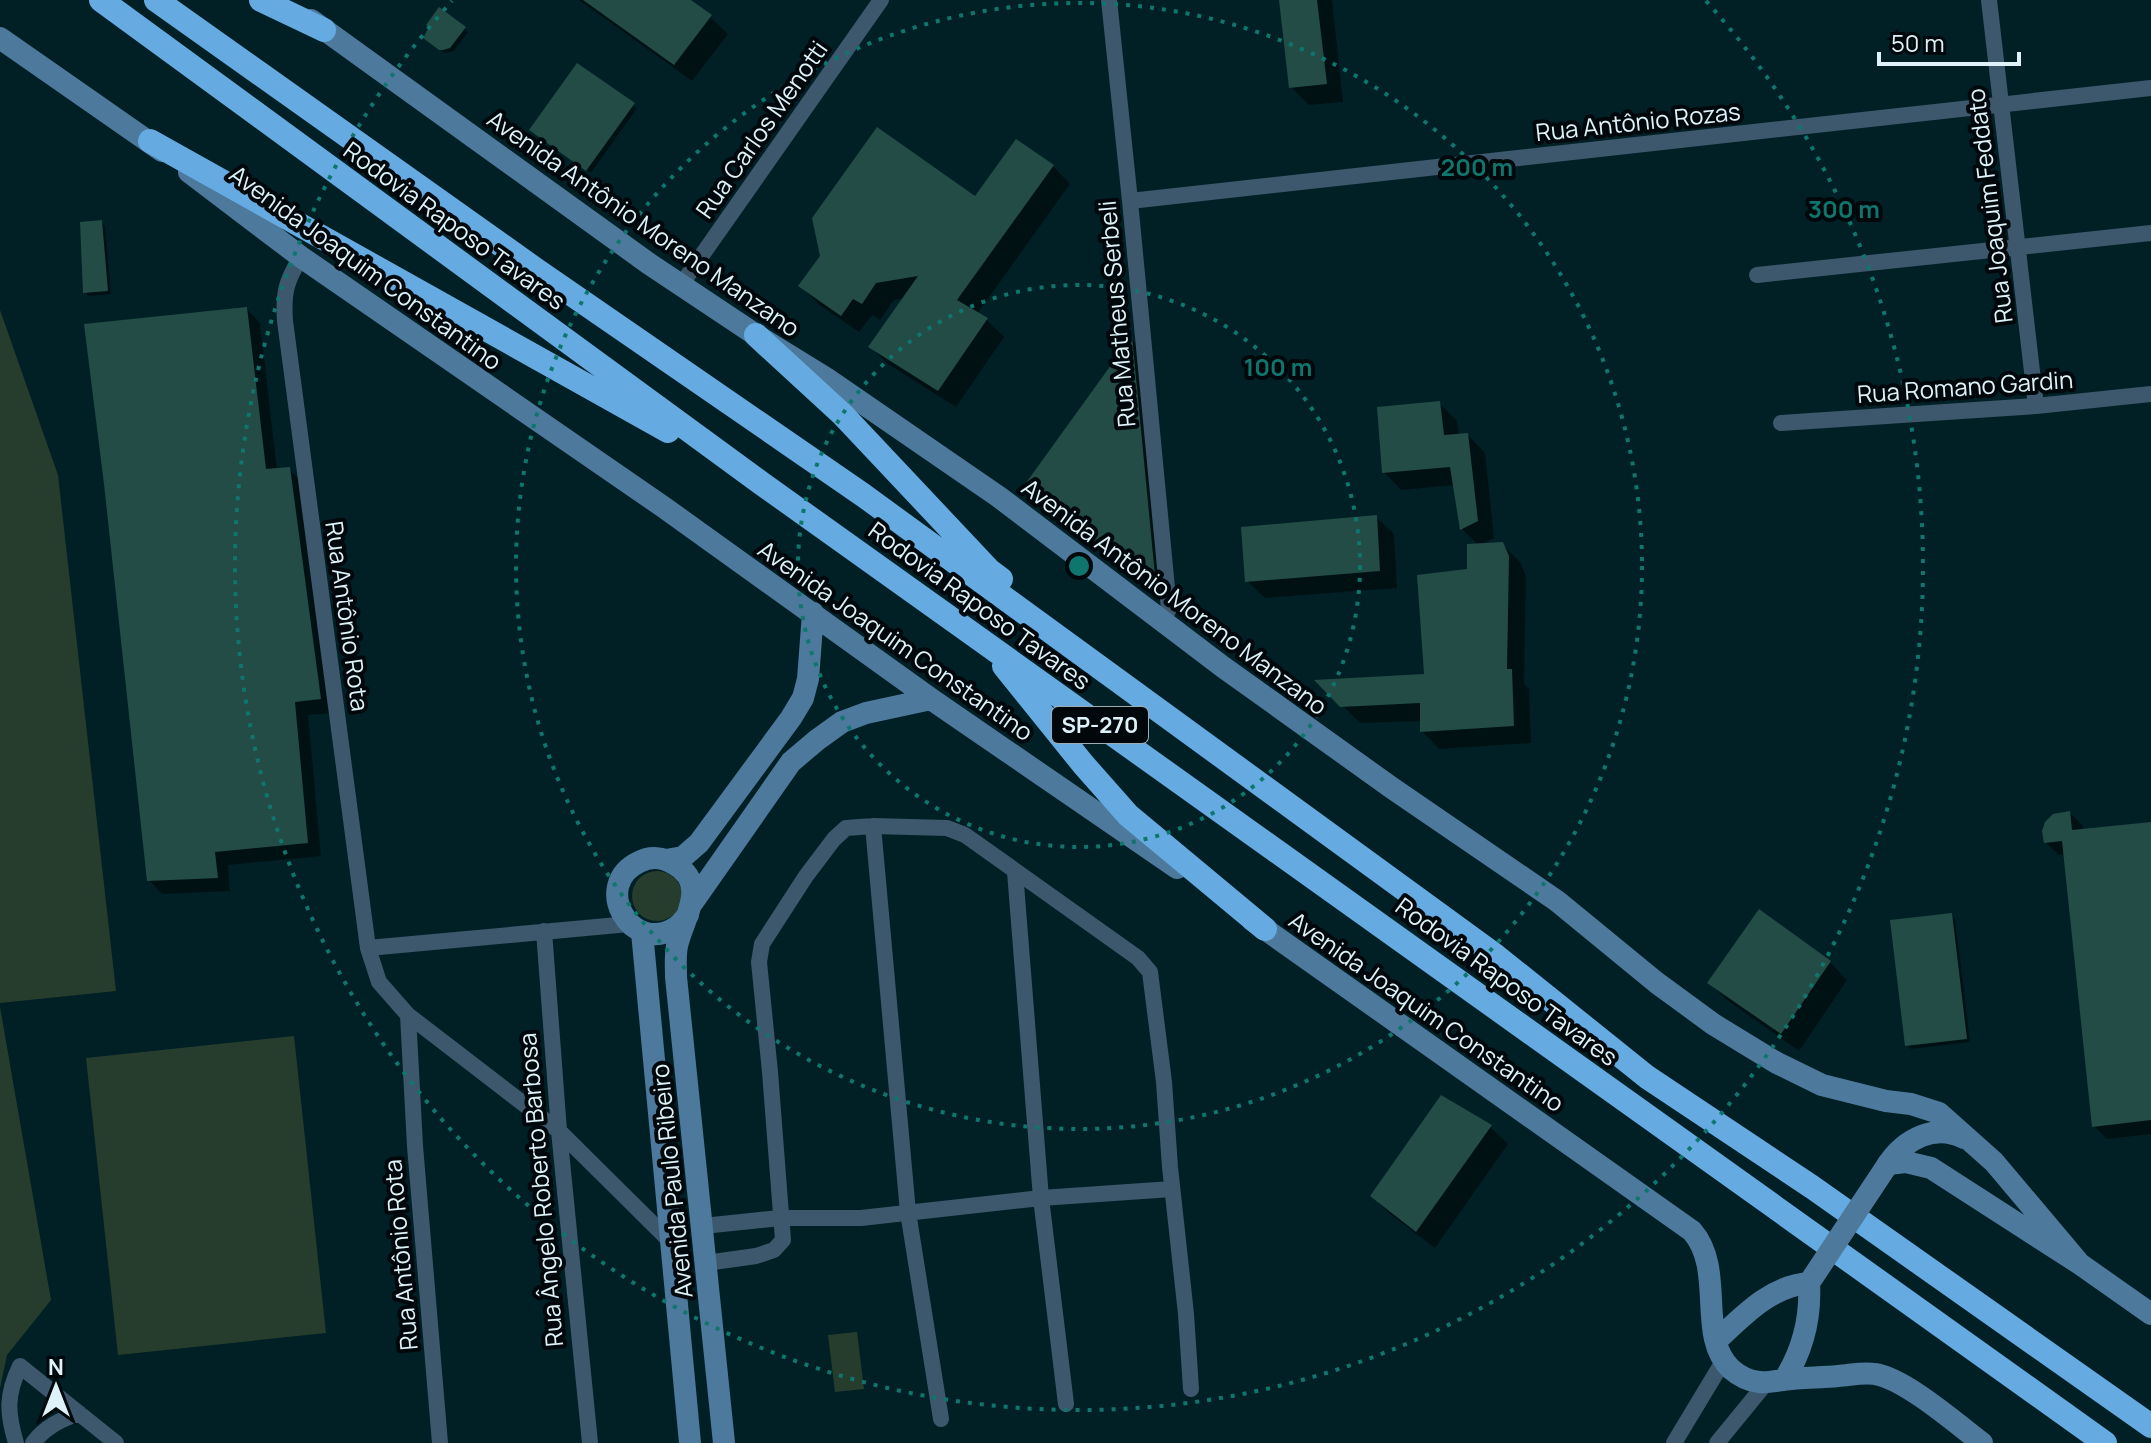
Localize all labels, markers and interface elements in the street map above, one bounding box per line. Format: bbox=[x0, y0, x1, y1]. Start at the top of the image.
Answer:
scale bar bbox=[1879, 16, 2019, 66]
text: 50 m bbox=[1891, 26, 1945, 59]
street label: Rua Carlos Menotti bbox=[687, 34, 835, 224]
street label: Rua Joaquim Feddato bbox=[1958, 87, 2020, 325]
street label: Rua Antônio Rozas bbox=[1534, 94, 1742, 148]
street label: Avenida Antônio Moreno Manzano bbox=[481, 102, 807, 344]
street label: Rodovia Raposo Tavares bbox=[337, 133, 573, 317]
text: 200 m bbox=[1441, 150, 1513, 183]
street label: Avenida Joaquim Constantino bbox=[223, 157, 509, 377]
text: 300 m bbox=[1808, 192, 1880, 225]
street label: Rua Matheus Serbeli bbox=[1090, 199, 1142, 429]
text: 100 m bbox=[1244, 350, 1312, 383]
street label: Rua Romano Gardin bbox=[1856, 362, 2074, 410]
street label: Avenida Antônio Moreno Manzano bbox=[1016, 470, 1334, 722]
street label: Rodovia Raposo Tavares bbox=[862, 513, 1098, 697]
street label: Rua Antônio Rota bbox=[318, 519, 378, 713]
street label: Avenida Joaquim Constantino bbox=[752, 532, 1040, 748]
centre of rings bbox=[1065, 552, 1093, 580]
road number: SP-270 bbox=[1052, 707, 1148, 743]
street label: Rodovia Raposo Tavares bbox=[1389, 889, 1625, 1073]
street label: Avenida Joaquim Constantino bbox=[1283, 903, 1571, 1119]
street label: Rua Ângelo Roberto Barbosa bbox=[510, 1032, 570, 1348]
street label: Avenida Paulo Ribeiro bbox=[642, 1062, 700, 1300]
street label: Rua Antônio Rota bbox=[375, 1158, 425, 1352]
north arrow bbox=[16, 1347, 96, 1427]
text: N bbox=[48, 1352, 64, 1382]

